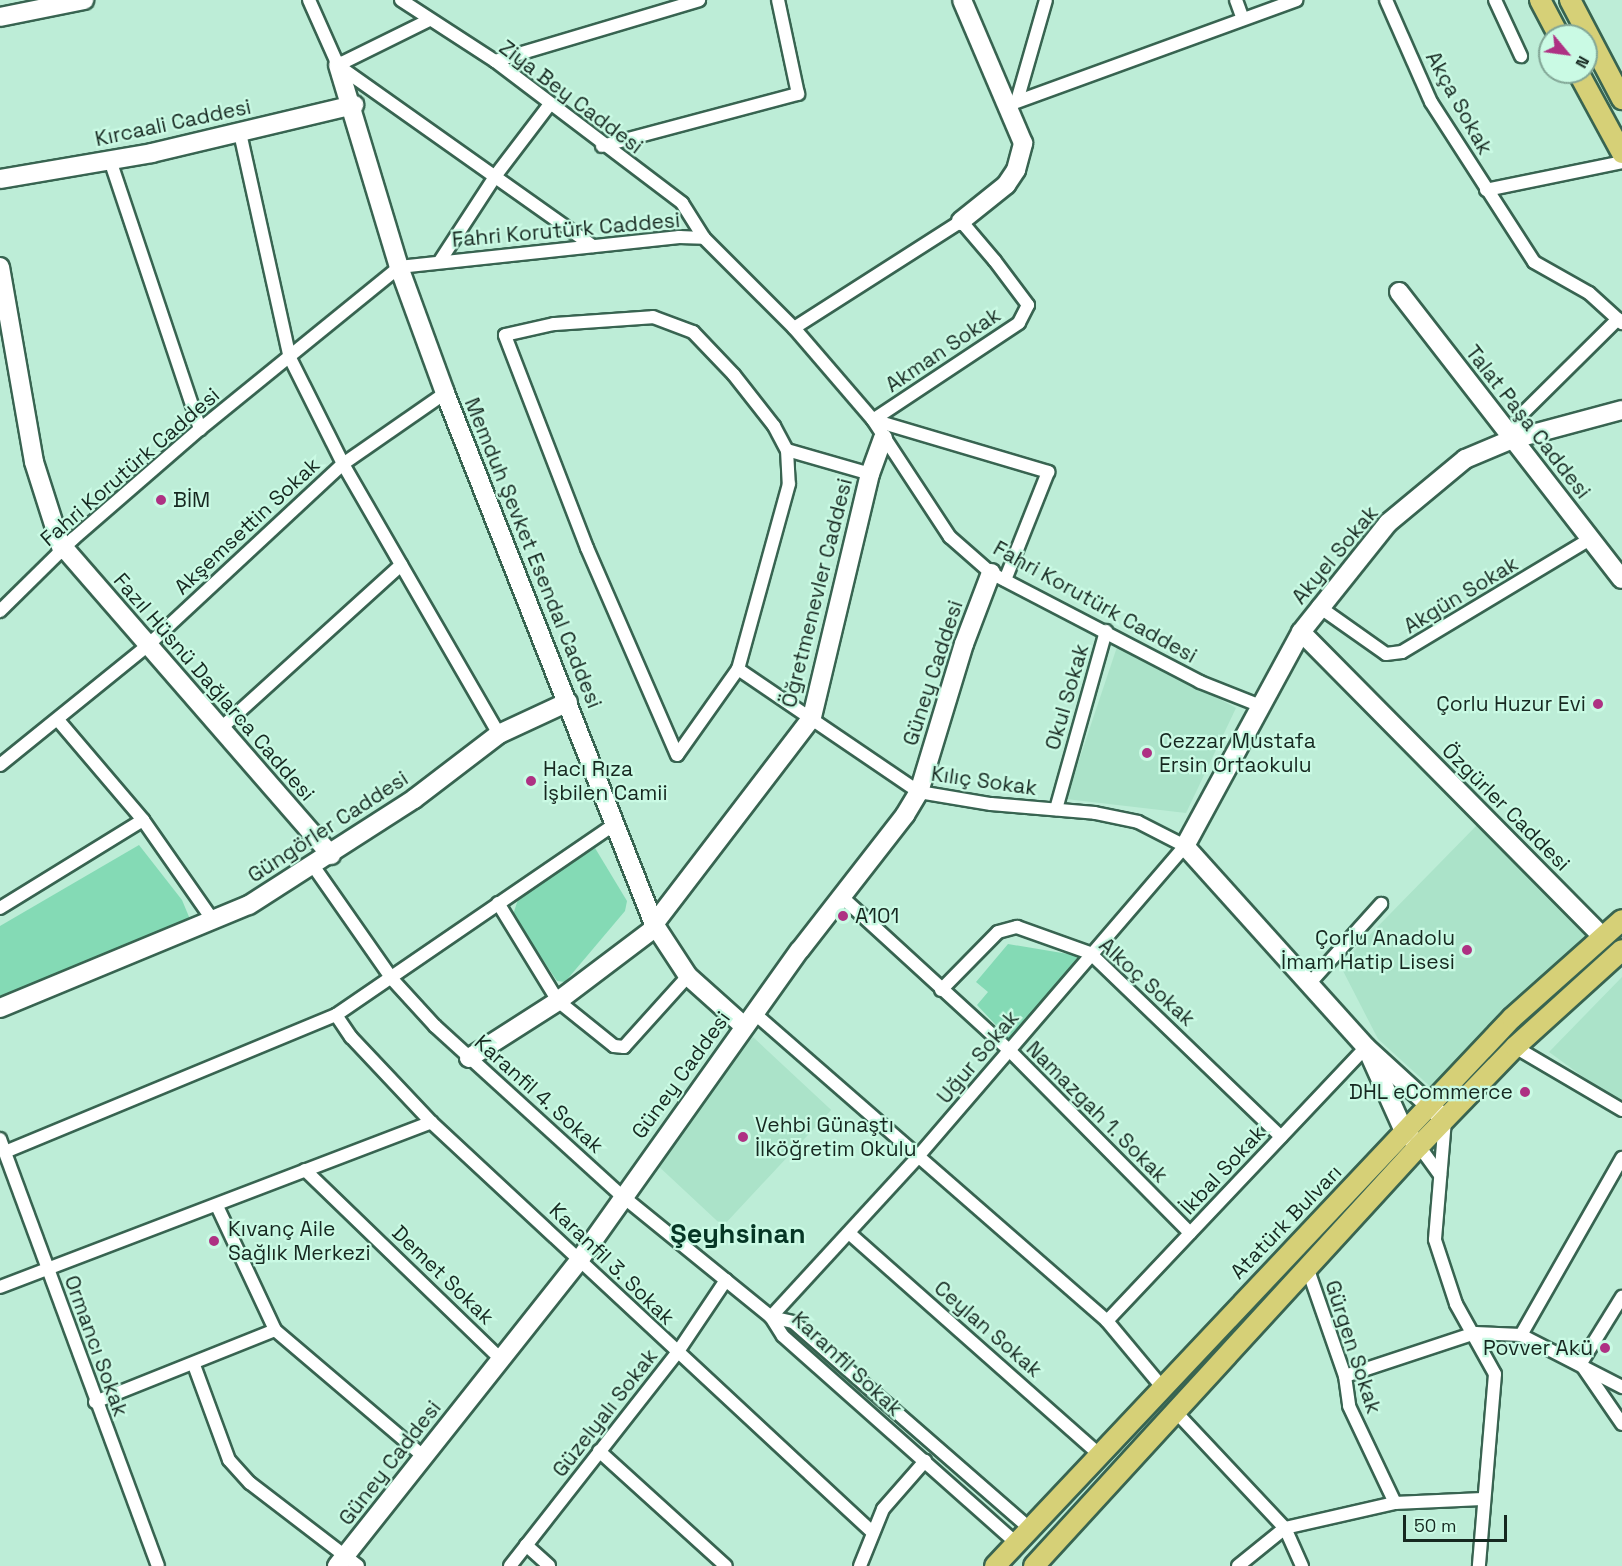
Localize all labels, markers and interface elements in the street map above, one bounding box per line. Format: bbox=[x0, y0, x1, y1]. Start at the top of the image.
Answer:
north arrow bbox=[1538, 24, 1598, 84]
street label: Ziya Bey Caddesi bbox=[494, 35, 648, 159]
street label: Akça Sokak bbox=[1420, 47, 1498, 159]
text: N bbox=[1571, 52, 1594, 72]
street label: Kırcaali Caddesi bbox=[93, 94, 253, 152]
street label: Fahri Korutürk Caddesi bbox=[451, 207, 681, 253]
street label: Akman Sokak bbox=[881, 302, 1005, 398]
street label: Talat Paşa Caddesi bbox=[1460, 340, 1596, 504]
street label: Fahri Korutürk Caddesi bbox=[35, 382, 225, 552]
street label: Memduh Şevket Esendal Caddesi bbox=[459, 394, 607, 712]
street label: Akşemsettin Sokak bbox=[169, 452, 325, 600]
street label: Öğretmenevler Caddesi bbox=[776, 476, 858, 710]
place label: BİM bbox=[173, 487, 210, 513]
marker: BİM bbox=[154, 493, 168, 507]
street label: Akyel Sokak bbox=[1287, 501, 1383, 609]
street label: Fahri Korutürk Caddesi bbox=[989, 536, 1201, 668]
street label: Akgün Sokak bbox=[1399, 551, 1523, 639]
street label: Fazıl Hüsnü Dağlarca Caddesi bbox=[108, 568, 320, 806]
street label: Güney Caddesi bbox=[898, 597, 968, 749]
street label: Okul Sokak bbox=[1040, 641, 1094, 753]
place label: Çorlu Huzur Evi bbox=[1436, 691, 1586, 717]
marker: Çorlu Huzur Evi bbox=[1591, 697, 1605, 711]
place label: Cezzar Mustafa Ersin Ortaokulu bbox=[1159, 728, 1316, 778]
street label: Özgürler Caddesi bbox=[1437, 738, 1575, 876]
marker: Cezzar Mustafa Ersin Ortaokulu bbox=[1140, 746, 1154, 760]
place label: Hacı Rıza İşbilen Camii bbox=[543, 756, 668, 806]
street label: Kılıç Sokak bbox=[930, 761, 1038, 801]
street label: Güngörler Caddesi bbox=[243, 766, 413, 888]
marker: Hacı Rıza İşbilen Camii bbox=[524, 774, 538, 788]
place label: A101 bbox=[855, 903, 899, 929]
marker: A101 bbox=[836, 909, 850, 923]
place label: Çorlu Anadolu İmam Hatip Lisesi bbox=[1281, 925, 1455, 975]
street label: Alkoç Sokak bbox=[1094, 932, 1200, 1032]
marker: Çorlu Anadolu İmam Hatip Lisesi bbox=[1460, 943, 1474, 957]
street label: Uğur Sokak bbox=[932, 1005, 1024, 1109]
street label: Güney Caddesi bbox=[626, 1006, 736, 1144]
street label: Karanfil 4. Sokak bbox=[469, 1029, 609, 1159]
street label: Namazgah 1. Sokak bbox=[1021, 1036, 1173, 1188]
place label: DHL eCommerce bbox=[1348, 1079, 1513, 1105]
marker: DHL eCommerce bbox=[1518, 1085, 1532, 1099]
place label: Vehbi Günaştı İlköğretim Okulu bbox=[755, 1112, 916, 1162]
street label: İkbal Sokak bbox=[1175, 1120, 1271, 1220]
marker: Vehbi Günaştı İlköğretim Okulu bbox=[736, 1130, 750, 1144]
street label: Atatürk Bulvarı bbox=[1225, 1160, 1347, 1284]
street label: Karanfil 3. Sokak bbox=[544, 1198, 680, 1330]
place label: Kıvanç Aile Sağlık Merkezi bbox=[228, 1216, 371, 1266]
district label: Şeyhsinan bbox=[670, 1218, 806, 1250]
street label: Demet Sokak bbox=[387, 1220, 499, 1330]
marker: Kıvanç Aile Sağlık Merkezi bbox=[205, 1232, 223, 1250]
street label: Ormancı Sokak bbox=[59, 1272, 133, 1420]
street label: Ceylan Sokak bbox=[929, 1275, 1047, 1383]
street label: Gürgen Sokak bbox=[1320, 1277, 1386, 1417]
street label: Karanfil Sokak bbox=[787, 1306, 907, 1422]
place label: Povver Akü bbox=[1483, 1335, 1593, 1361]
marker: Povver Akü bbox=[1598, 1341, 1612, 1355]
street label: Güzelyalı Sokak bbox=[547, 1344, 663, 1482]
street label: Güney Caddesi bbox=[334, 1396, 446, 1530]
scale bar bbox=[1406, 1503, 1510, 1541]
text: 50 m bbox=[1414, 1514, 1456, 1537]

